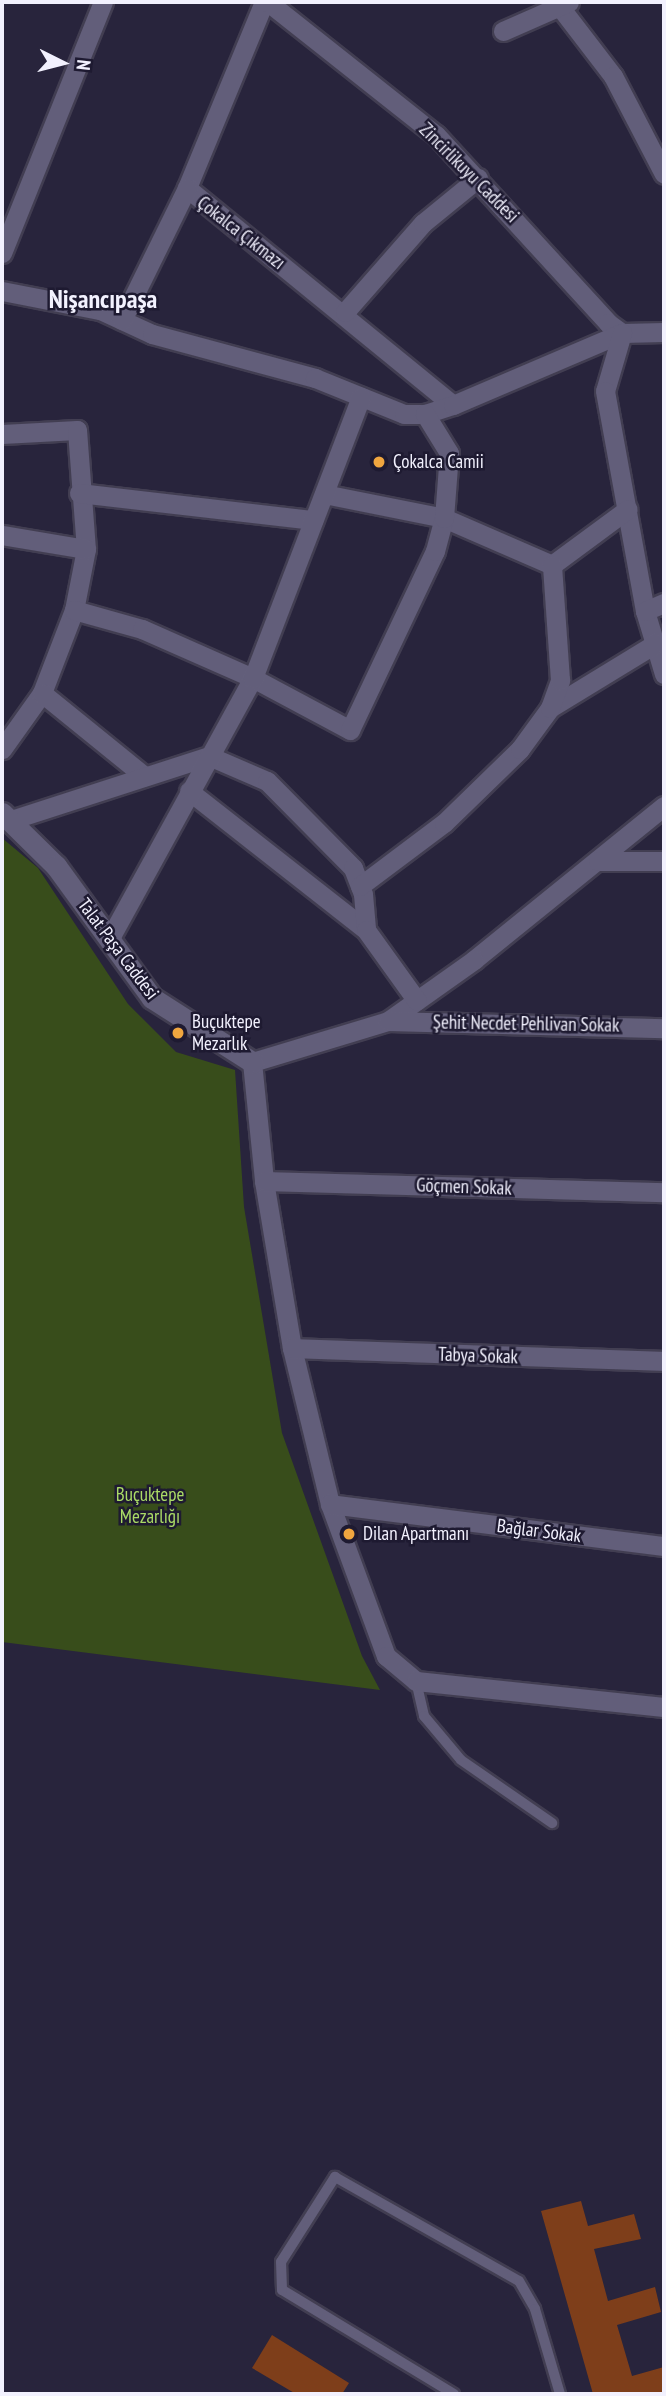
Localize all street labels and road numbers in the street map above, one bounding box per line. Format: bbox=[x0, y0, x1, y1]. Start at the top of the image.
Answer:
street label: Zincirlikuyu Caddesi bbox=[414, 118, 524, 228]
street label: Çokalca Çıkmazı bbox=[192, 192, 290, 274]
street label: Talat Paşa Caddesi bbox=[73, 894, 163, 1004]
street label: Şehit Necdet Pehlivan Sokak bbox=[433, 1011, 619, 1037]
street label: Göçmen Sokak bbox=[416, 1174, 512, 1200]
street label: Tabya Sokak bbox=[438, 1343, 518, 1369]
street label: Bağlar Sokak bbox=[496, 1515, 582, 1547]

